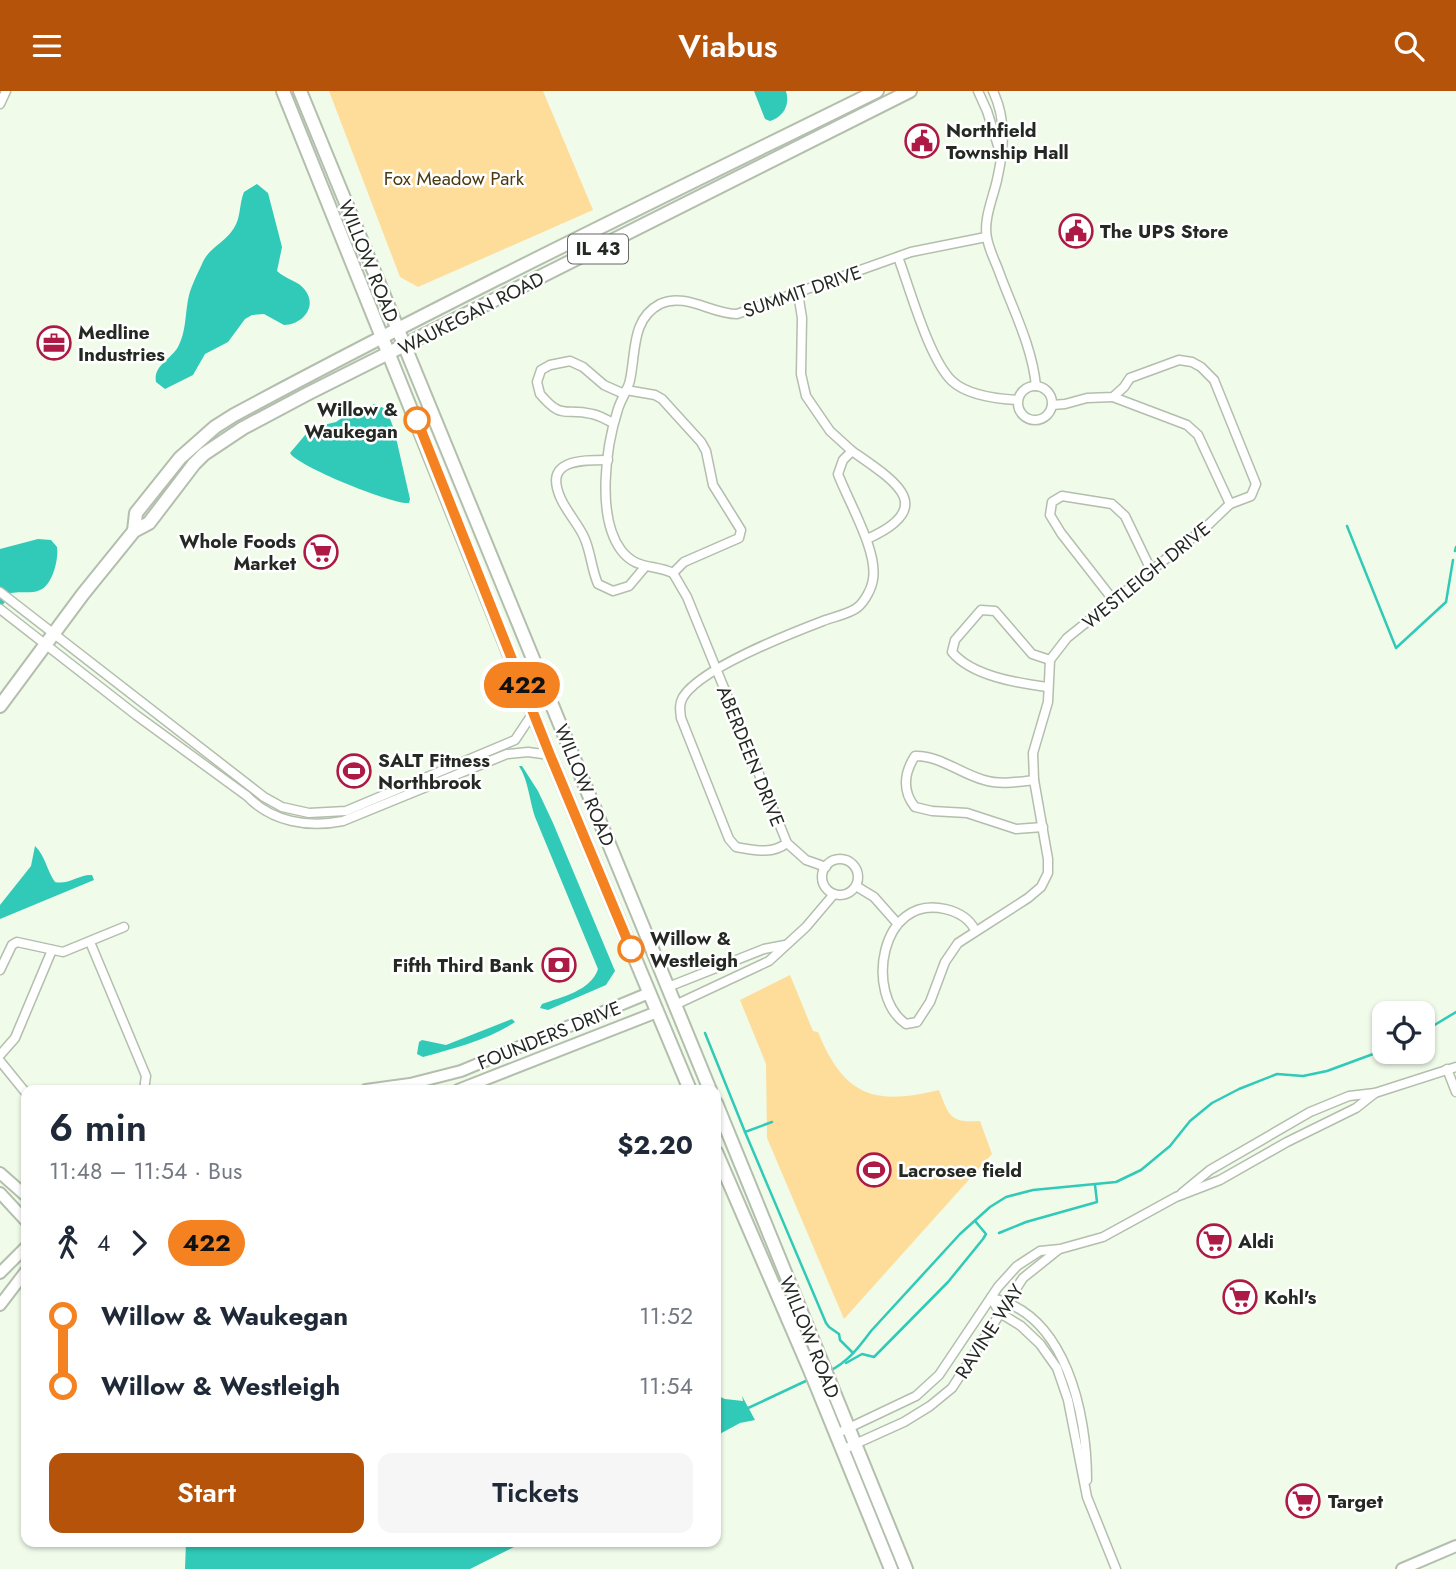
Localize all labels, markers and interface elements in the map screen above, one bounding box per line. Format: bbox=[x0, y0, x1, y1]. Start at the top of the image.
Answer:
text: Viabus bbox=[678, 23, 778, 69]
icon: menu bbox=[28, 27, 66, 65]
icon: search bbox=[1390, 27, 1428, 65]
place label: Northfield Township Hall bbox=[946, 117, 1069, 166]
public building icon: Northfield Township Hall bbox=[903, 122, 941, 160]
park label: Fox Meadow Park bbox=[384, 165, 525, 192]
street label: WILLOW ROAD bbox=[332, 196, 405, 326]
public building icon: The UPS Store bbox=[1057, 212, 1095, 250]
place label: The UPS Store bbox=[1100, 218, 1228, 245]
road number: IL 43 bbox=[568, 235, 628, 264]
street label: SUMMIT DRIVE bbox=[739, 259, 865, 324]
street label: WAUKEGAN ROAD bbox=[394, 265, 549, 362]
place label: Medline Industries bbox=[78, 319, 165, 368]
office icon: Medline Industries bbox=[35, 324, 73, 362]
place label: Willow & Waukegan bbox=[304, 396, 398, 445]
marker: Willow & Waukegan bbox=[404, 407, 430, 433]
street label: WESTLEIGH DRIVE bbox=[1077, 515, 1216, 635]
place label: Whole Foods Market bbox=[179, 528, 296, 577]
supermarket icon: Whole Foods Market bbox=[302, 533, 340, 571]
line badge: 422 bbox=[482, 662, 562, 708]
text: 422 bbox=[498, 667, 546, 702]
street label: ABERDEEN DRIVE bbox=[710, 682, 791, 831]
street label: WILLOW ROAD bbox=[548, 720, 621, 850]
place label: SALT Fitness Northbrook bbox=[378, 747, 490, 796]
sports icon: SALT Fitness Northbrook bbox=[335, 752, 373, 790]
place label: Willow & Westleigh bbox=[650, 925, 738, 974]
marker: Willow & Westleigh bbox=[618, 936, 644, 962]
bank icon: Fifth Third Bank bbox=[540, 946, 578, 984]
place label: Fifth Third Bank bbox=[392, 952, 534, 979]
street label: FOUNDERS DRIVE bbox=[473, 994, 625, 1077]
map controls bbox=[1372, 1001, 1435, 1064]
button: locate bbox=[1372, 1001, 1435, 1064]
text: 6 min bbox=[49, 1100, 147, 1155]
text: $2.20 bbox=[617, 1126, 693, 1164]
sports icon: Lacrosee field bbox=[855, 1151, 893, 1189]
text: 11:48 – 11:54 · Bus bbox=[49, 1154, 242, 1188]
place label: Lacrosee field bbox=[898, 1157, 1022, 1184]
supermarket icon: Aldi bbox=[1195, 1222, 1233, 1260]
icon: walk bbox=[49, 1224, 87, 1262]
icon: forward bbox=[120, 1224, 158, 1262]
text: 422 bbox=[182, 1225, 231, 1260]
text: 4 bbox=[97, 1226, 110, 1260]
place label: Aldi bbox=[1237, 1228, 1274, 1255]
street label: WILLOW ROAD bbox=[773, 1272, 846, 1402]
street label: RAVINE WAY bbox=[949, 1278, 1030, 1384]
supermarket icon: Kohl's bbox=[1221, 1278, 1259, 1316]
place label: Kohl's bbox=[1264, 1284, 1317, 1311]
text: Willow & Waukegan bbox=[101, 1297, 348, 1335]
text: 11:52 bbox=[639, 1299, 693, 1333]
text: Willow & Westleigh bbox=[101, 1367, 340, 1405]
text: 11:54 bbox=[639, 1369, 693, 1403]
button: Start bbox=[49, 1453, 364, 1533]
button: Tickets bbox=[378, 1453, 693, 1533]
supermarket icon: Target bbox=[1284, 1482, 1322, 1520]
place label: Target bbox=[1328, 1488, 1383, 1515]

